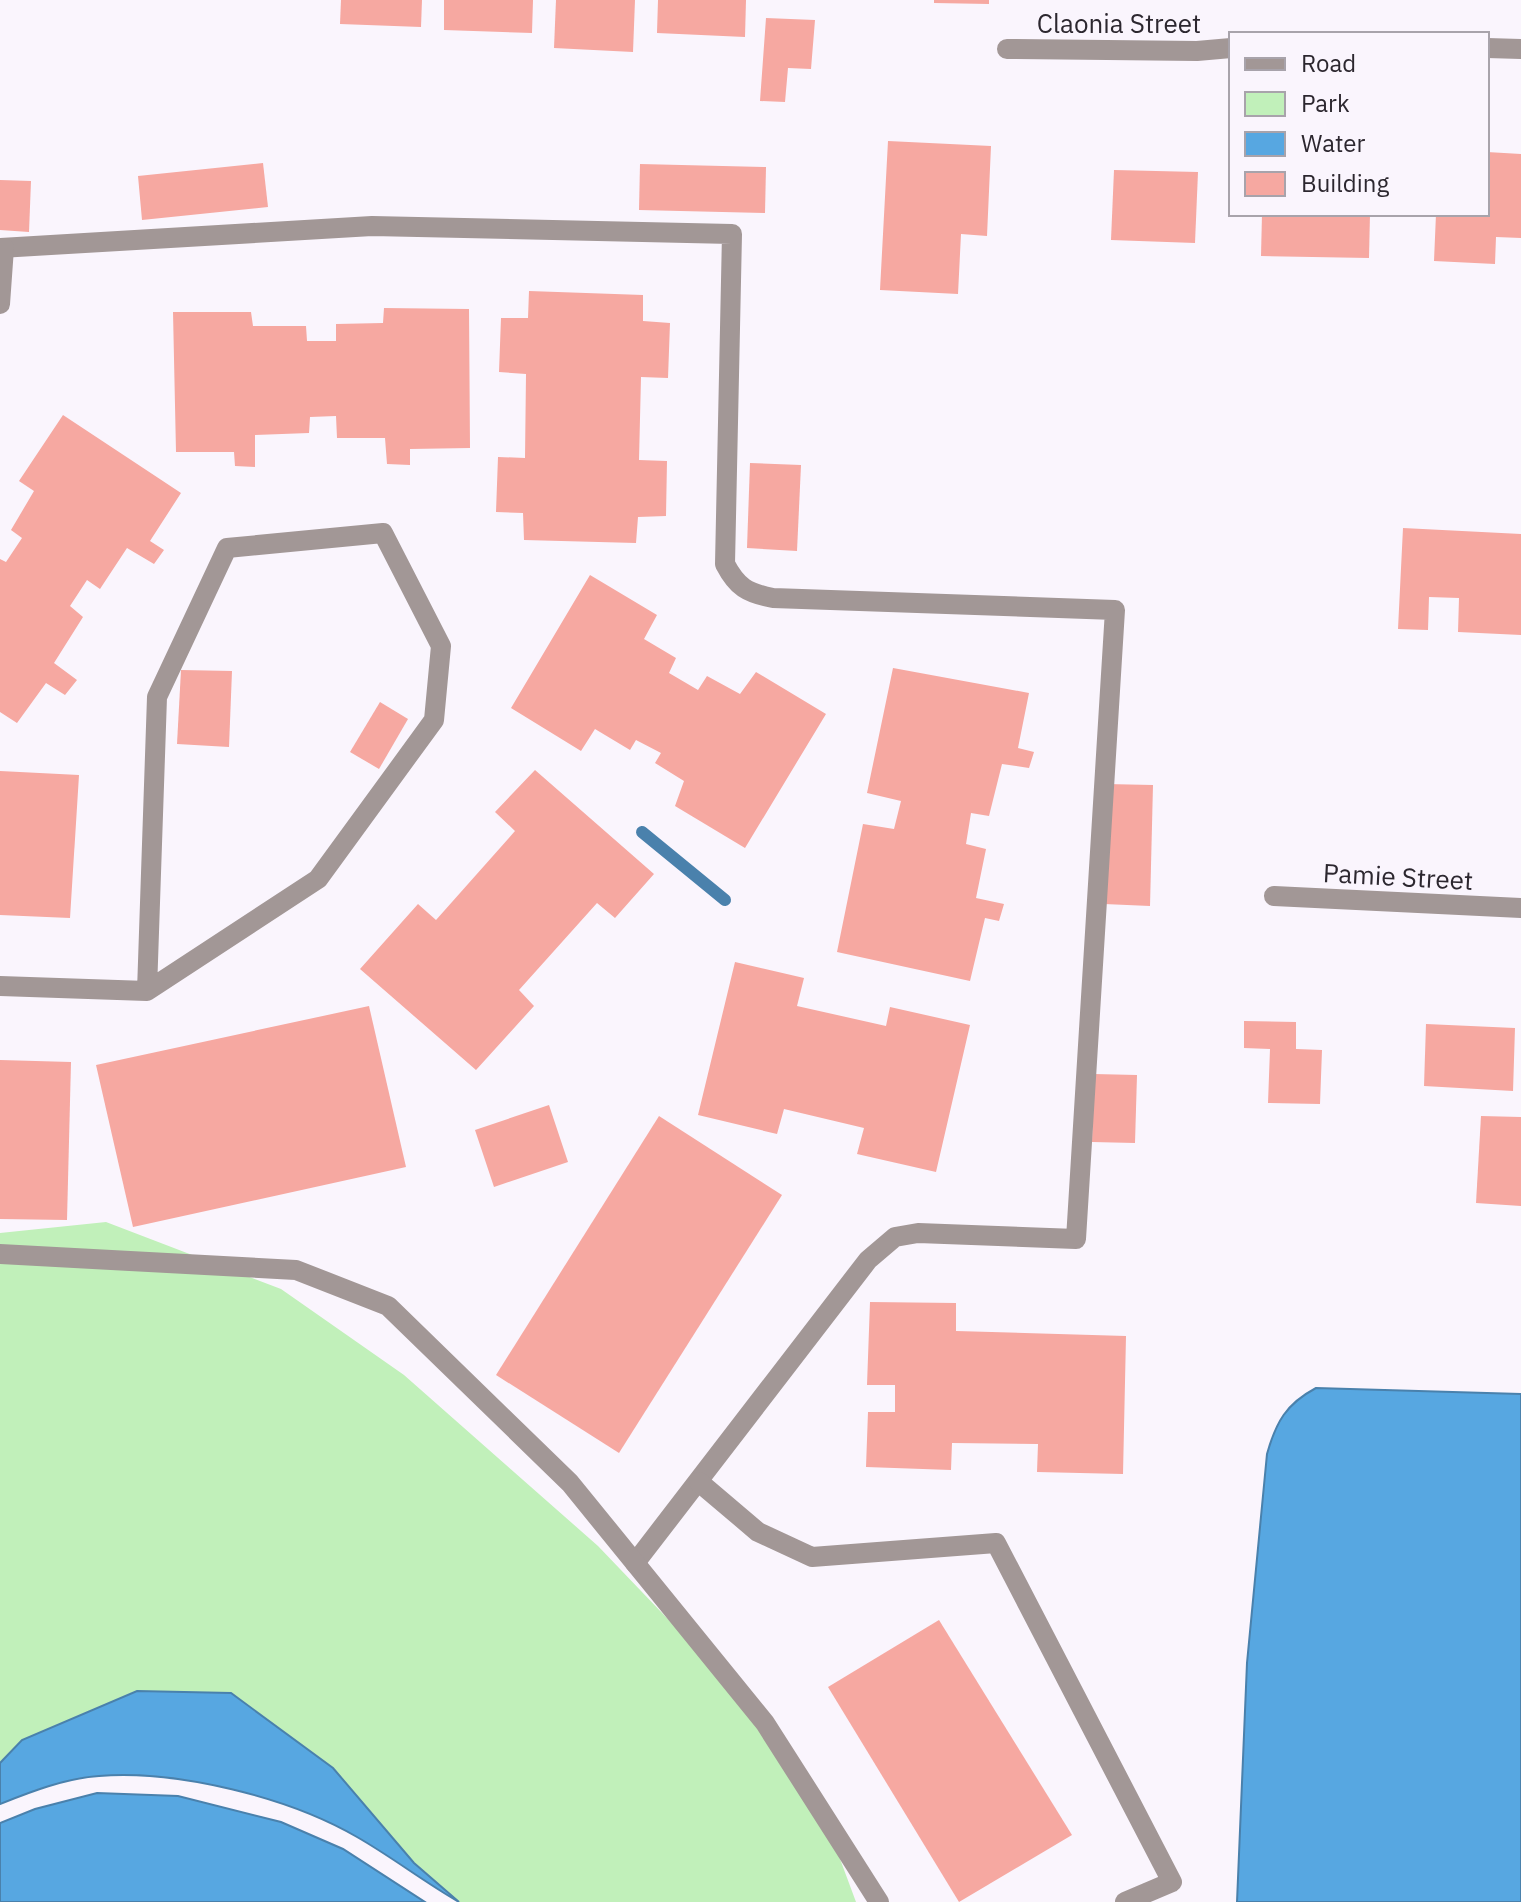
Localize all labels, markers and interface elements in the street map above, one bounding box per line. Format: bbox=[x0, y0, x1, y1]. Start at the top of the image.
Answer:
street label: Claonia Street bbox=[1037, 6, 1201, 40]
legend bbox=[1229, 32, 1489, 216]
text: Road bbox=[1301, 47, 1356, 79]
text: Park bbox=[1301, 87, 1350, 119]
text: Water bbox=[1301, 127, 1365, 159]
text: Building bbox=[1301, 167, 1389, 199]
street label: Pamie Street bbox=[1322, 855, 1474, 897]

